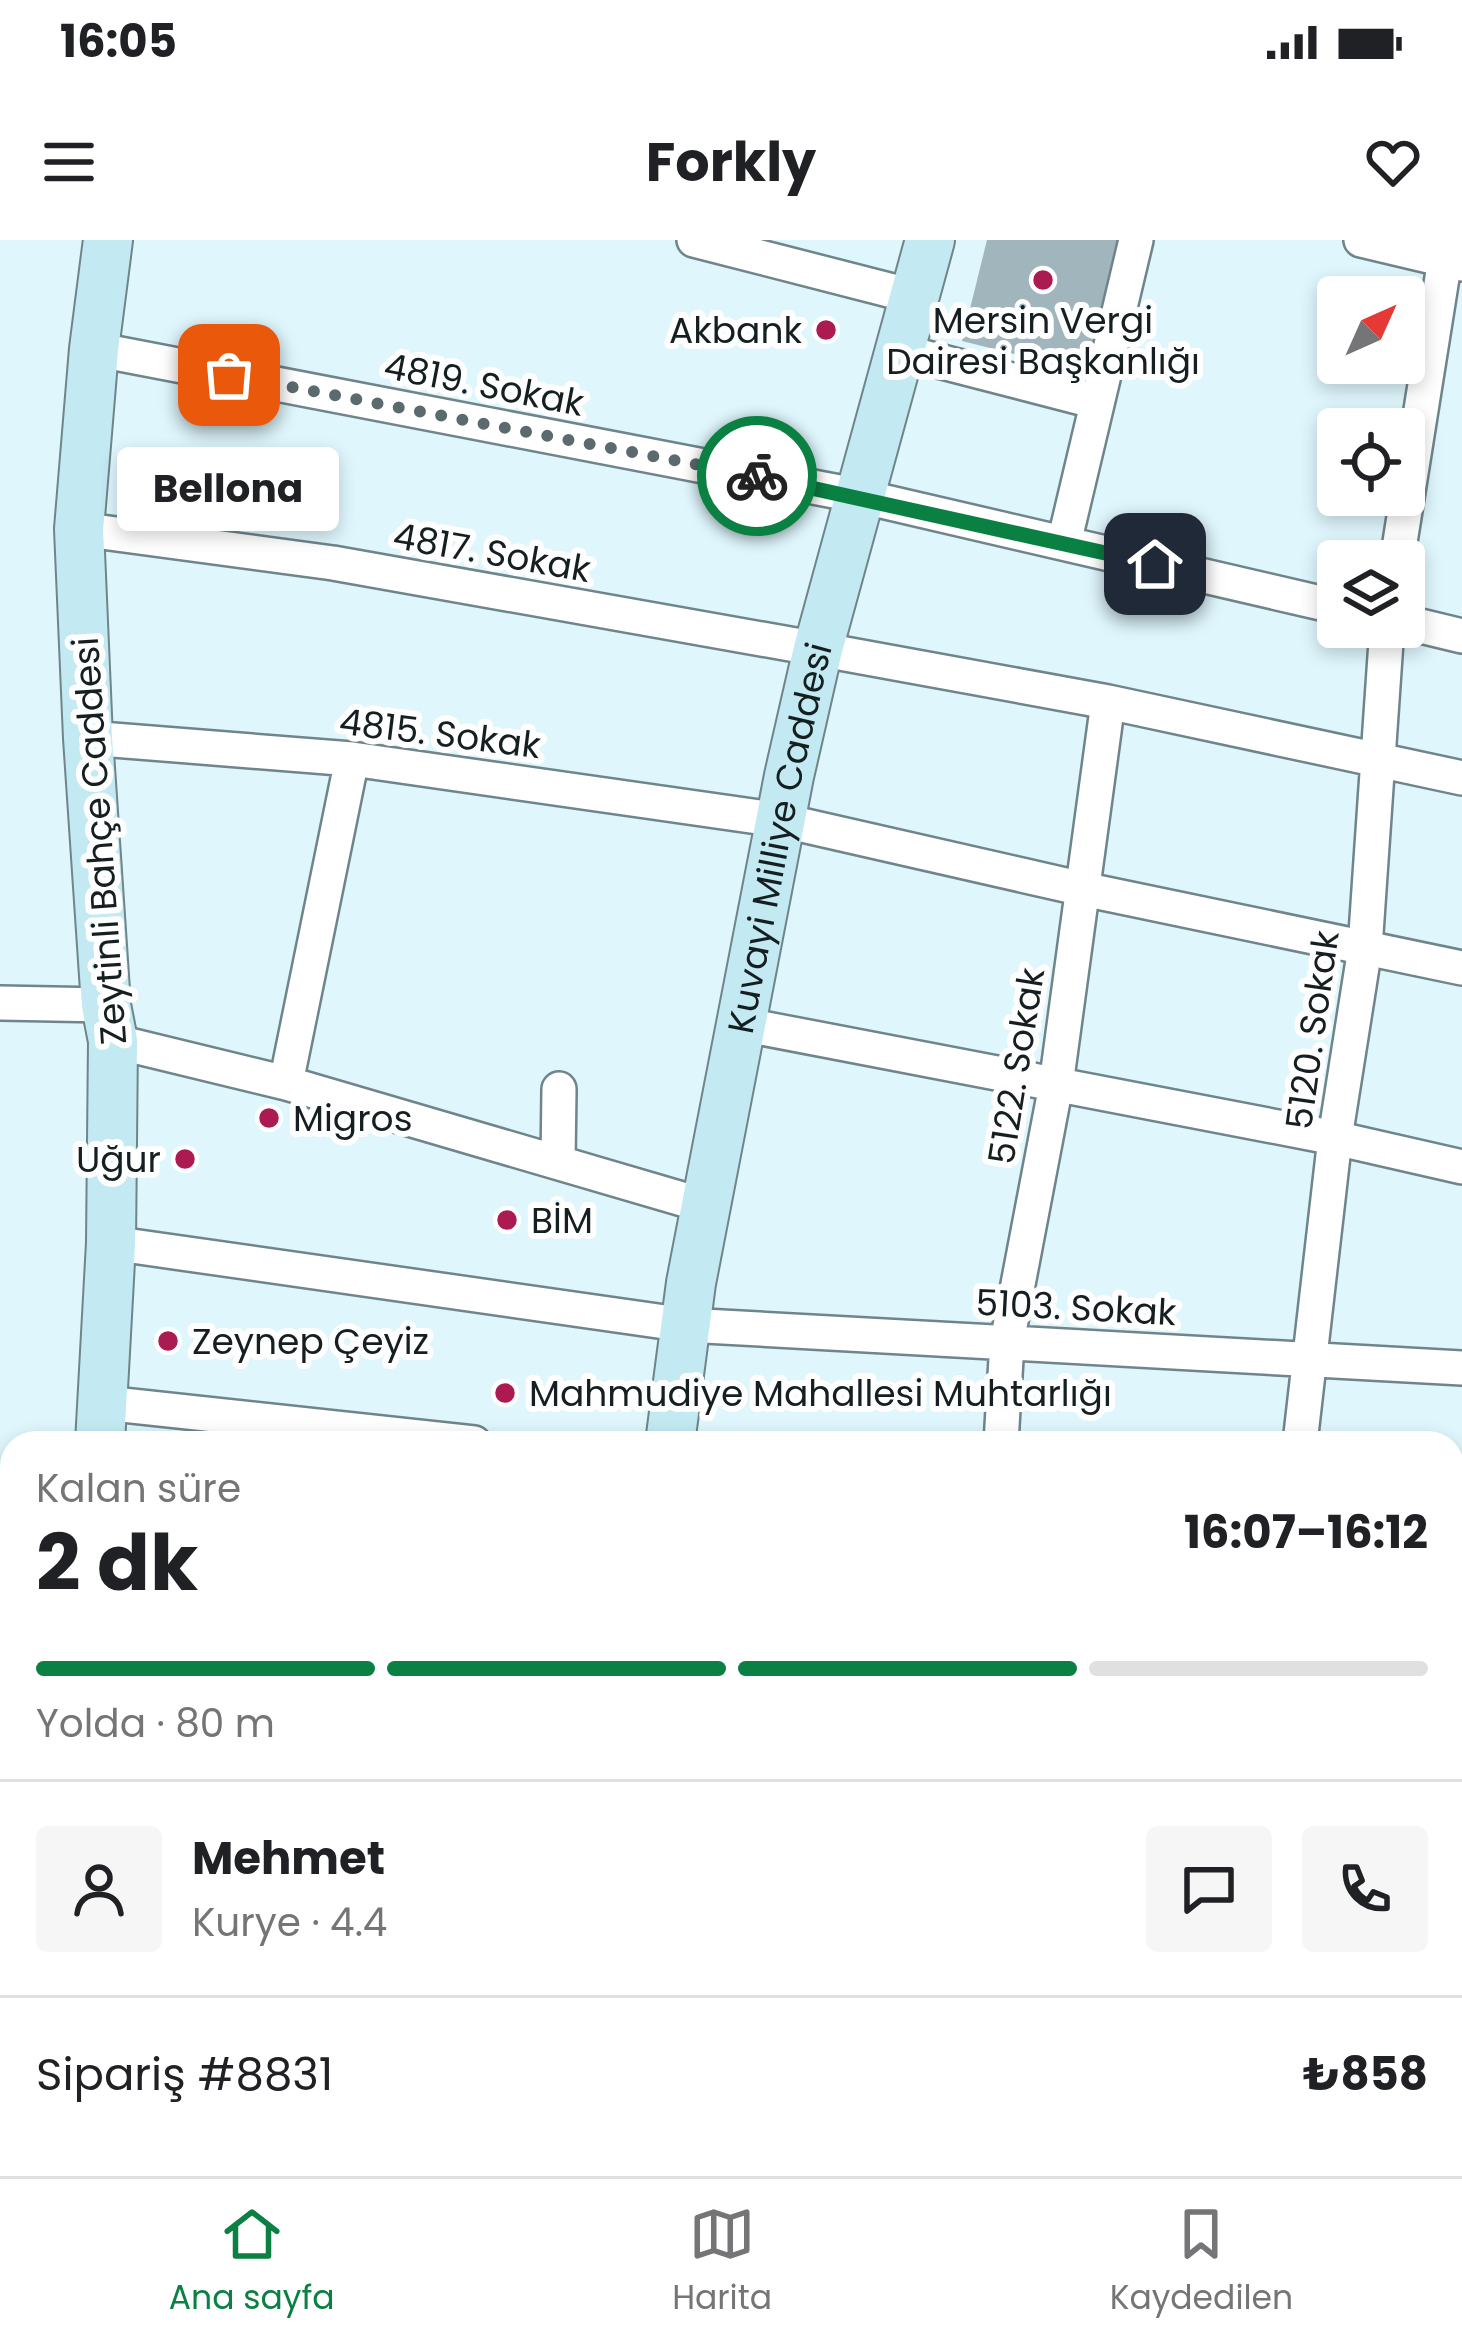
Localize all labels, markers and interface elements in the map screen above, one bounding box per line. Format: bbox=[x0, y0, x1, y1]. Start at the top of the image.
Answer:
text: 16:05 bbox=[60, 10, 177, 73]
text: Forkly bbox=[646, 124, 816, 200]
icon: menu bbox=[36, 129, 102, 195]
icon: heart bbox=[1360, 129, 1426, 195]
marker: Mersin Vergi Dairesi Başkanlığı bbox=[1030, 267, 1056, 293]
north arrow bbox=[1317, 276, 1425, 384]
map controls bbox=[1317, 276, 1425, 648]
place label: Mersin Vergi Dairesi Başkanlığı bbox=[886, 295, 1200, 387]
place label: Akbank bbox=[669, 305, 802, 356]
marker: Akbank bbox=[813, 317, 839, 343]
pin bbox=[178, 324, 280, 426]
street label: 4819. Sokak bbox=[380, 340, 589, 429]
icon: bag bbox=[196, 342, 262, 408]
button: locate bbox=[1317, 408, 1425, 516]
courier bbox=[697, 416, 817, 536]
icon: bike bbox=[724, 443, 790, 509]
callout: Bellona bbox=[118, 447, 340, 531]
text: Bellona bbox=[153, 461, 303, 516]
street label: 4817. Sokak bbox=[389, 510, 595, 595]
pin bbox=[1104, 513, 1206, 615]
icon: home bbox=[1122, 531, 1188, 597]
button: layers bbox=[1317, 540, 1425, 648]
street label: Zeytinli Bahçe Caddesi bbox=[60, 635, 139, 1046]
street label: Kuvayi Milliye Caddesi bbox=[715, 637, 845, 1038]
street label: 4815. Sokak bbox=[336, 696, 544, 771]
street label: 5120. Sokak bbox=[1273, 927, 1352, 1133]
street label: 5122. Sokak bbox=[976, 964, 1057, 1168]
place label: Migros bbox=[293, 1093, 412, 1144]
marker: Migros bbox=[256, 1105, 282, 1131]
place label: Uğur bbox=[76, 1134, 161, 1185]
marker: Uğur bbox=[172, 1146, 198, 1172]
place label: BİM bbox=[531, 1195, 593, 1246]
marker: BİM bbox=[494, 1207, 520, 1233]
street label: 5103. Sokak bbox=[974, 1277, 1178, 1338]
place label: Zeynep Çeyiz bbox=[192, 1316, 429, 1367]
marker: Zeynep Çeyiz bbox=[155, 1328, 181, 1354]
place label: Mahmudiye Mahallesi Muhtarlığı bbox=[529, 1368, 1112, 1419]
marker: Mahmudiye Mahallesi Muhtarlığı bbox=[492, 1380, 518, 1406]
text: Kalan süre bbox=[36, 1461, 241, 1516]
text: 16:07–16:12 bbox=[1184, 1501, 1428, 1564]
text: 2 dk bbox=[36, 1508, 198, 1617]
text: Yolda · 80 m bbox=[36, 1696, 275, 1751]
button: person bbox=[36, 1826, 162, 1952]
button: chat bbox=[1146, 1826, 1272, 1952]
button: phone bbox=[1302, 1826, 1428, 1952]
text: Mehmet bbox=[192, 1827, 385, 1890]
text: Kurye · 4.4 bbox=[192, 1895, 387, 1950]
text: Sipariş #8831 bbox=[36, 2043, 333, 2106]
text: ₺858 bbox=[1303, 2043, 1428, 2106]
tab: Ana sayfa bbox=[169, 2201, 335, 2323]
tab: Harita bbox=[672, 2201, 772, 2323]
tab: Kaydedilen bbox=[1110, 2201, 1293, 2323]

